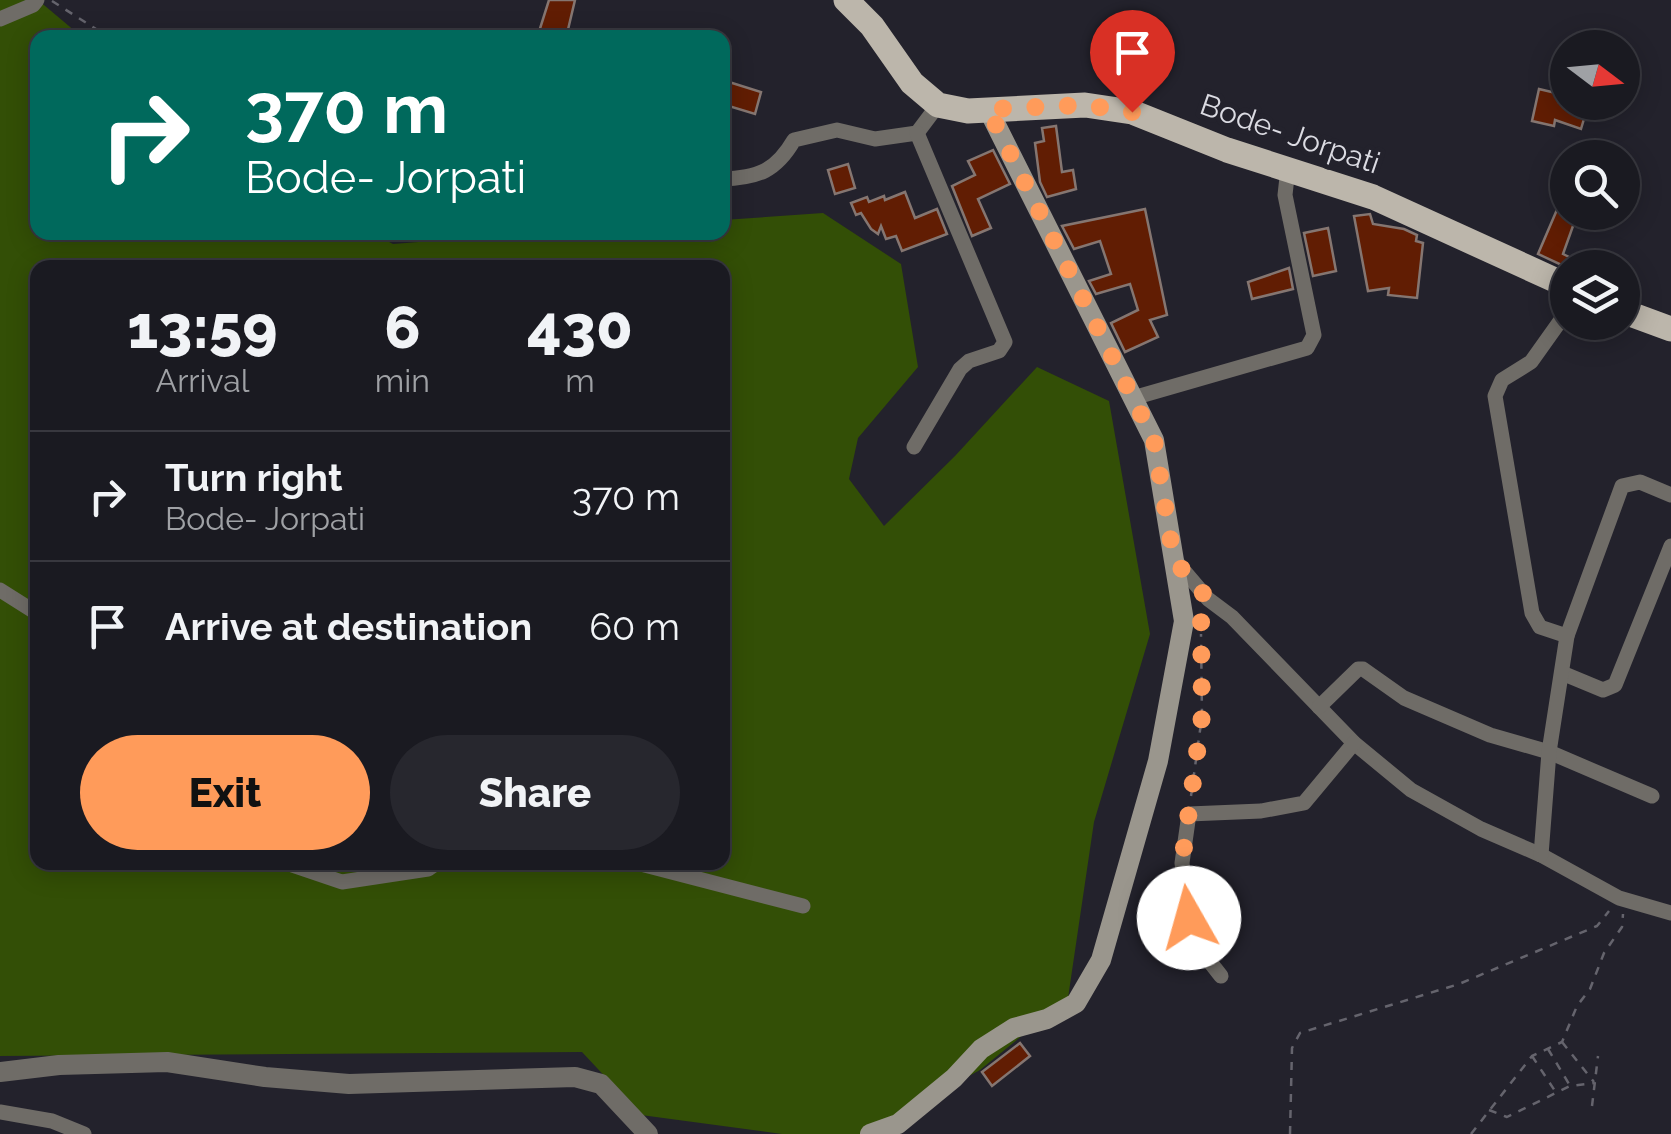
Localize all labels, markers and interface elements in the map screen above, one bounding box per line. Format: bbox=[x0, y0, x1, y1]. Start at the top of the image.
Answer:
pin bbox=[1090, 10, 1175, 113]
icon: arrive bbox=[1105, 25, 1160, 80]
north arrow bbox=[1550, 30, 1640, 120]
map controls bbox=[1550, 30, 1640, 340]
text: 370 m bbox=[245, 67, 448, 149]
icon: right bbox=[80, 70, 210, 200]
street label: Bode- Jorpati bbox=[1196, 86, 1384, 181]
button: search bbox=[1550, 140, 1640, 230]
text: Bode- Jorpati bbox=[245, 151, 526, 204]
button: layers bbox=[1550, 250, 1640, 340]
text: 13:59 bbox=[127, 292, 278, 362]
text: 6 bbox=[384, 292, 421, 362]
text: 430 bbox=[527, 292, 633, 362]
text: Arrival bbox=[156, 362, 249, 399]
text: min bbox=[375, 362, 430, 399]
text: m bbox=[565, 362, 595, 399]
text: Turn right bbox=[165, 455, 342, 500]
icon: right bbox=[80, 469, 135, 524]
text: 370 m bbox=[572, 474, 680, 519]
text: Bode- Jorpati bbox=[165, 500, 365, 537]
icon: arrive bbox=[80, 599, 135, 654]
text: Arrive at destination bbox=[165, 604, 532, 649]
text: 60 m bbox=[589, 604, 680, 649]
button: Exit bbox=[80, 735, 370, 850]
button: Share bbox=[390, 735, 680, 850]
position arrow bbox=[1137, 866, 1241, 970]

